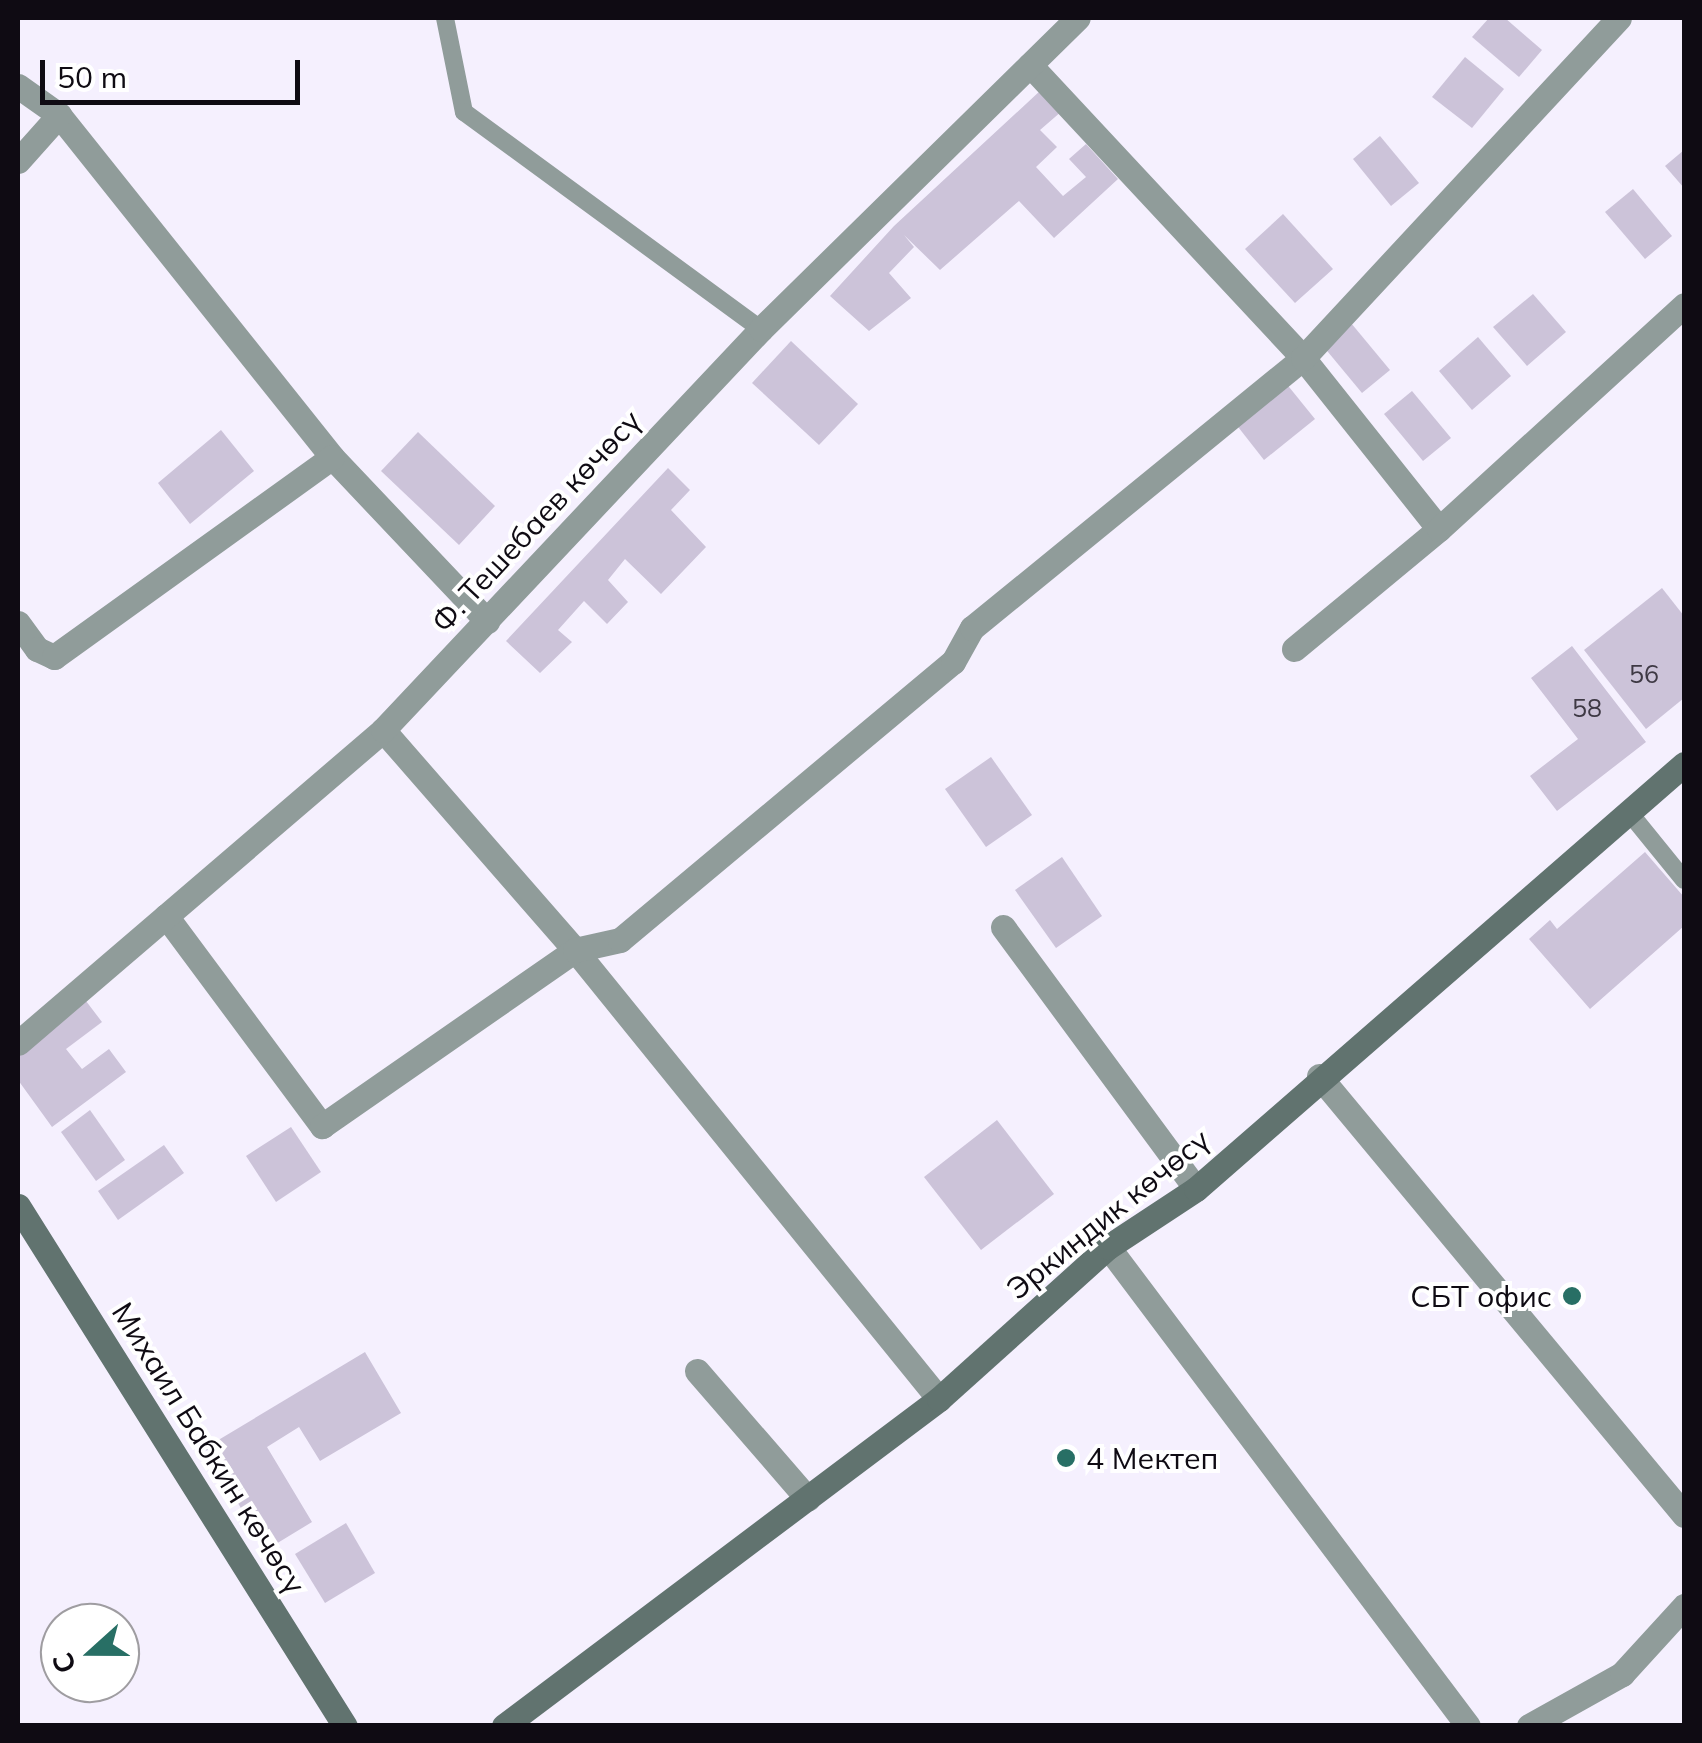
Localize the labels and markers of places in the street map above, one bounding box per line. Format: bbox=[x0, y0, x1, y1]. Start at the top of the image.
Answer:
place label: СБТ офис bbox=[1410, 1278, 1552, 1314]
marker: СБТ офис bbox=[1561, 1285, 1583, 1307]
place label: 4 Мектеп bbox=[1086, 1440, 1218, 1476]
marker: 4 Мектеп bbox=[1055, 1447, 1077, 1469]

